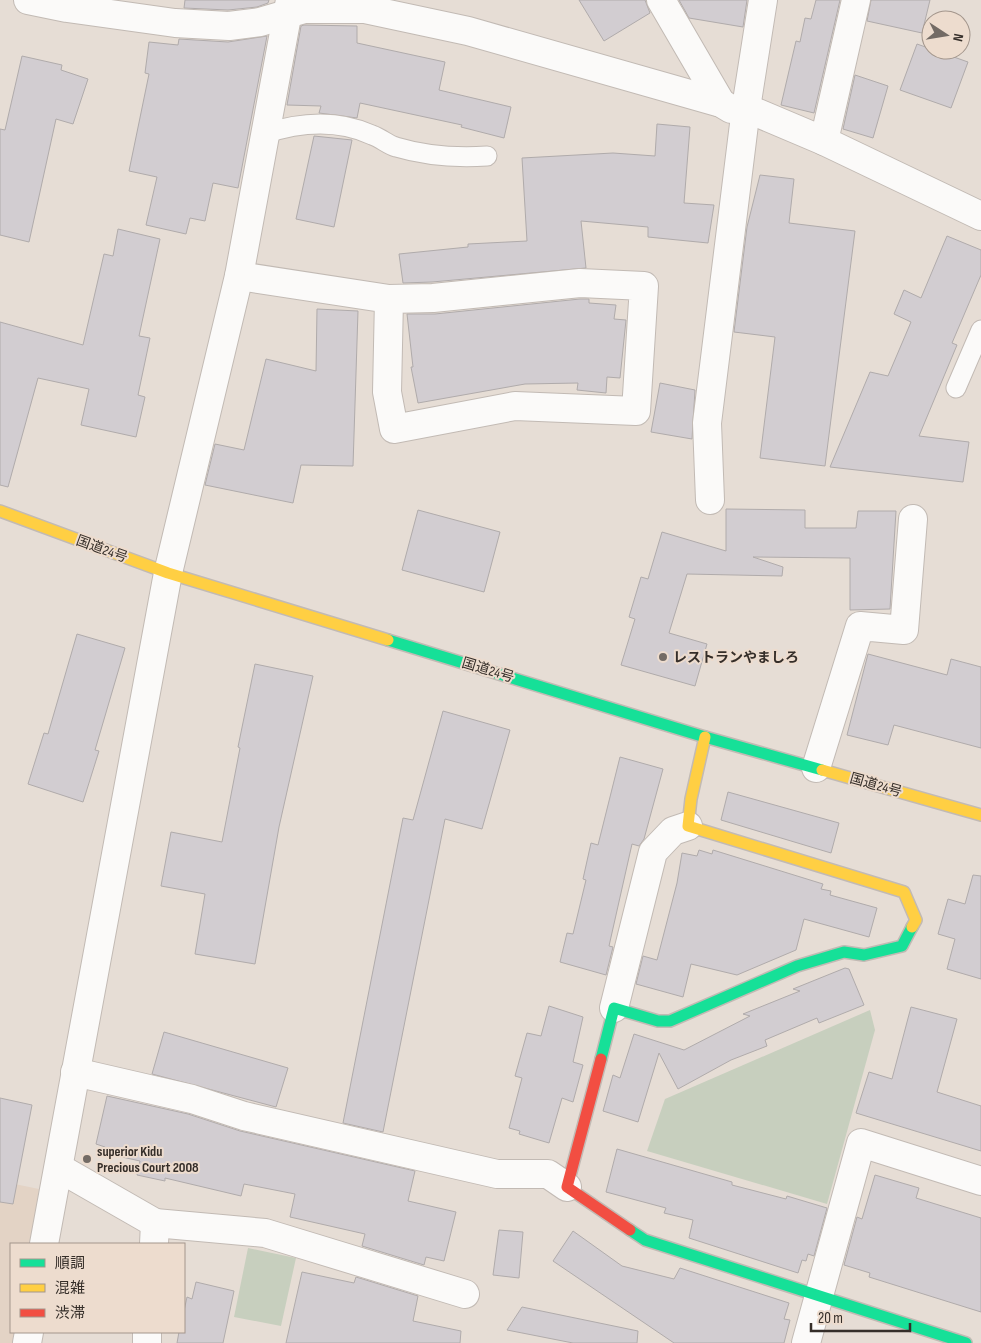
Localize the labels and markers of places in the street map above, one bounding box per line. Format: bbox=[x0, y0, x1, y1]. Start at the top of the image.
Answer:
place label: レストランやましろ bbox=[673, 649, 799, 666]
marker: レストランやましろ bbox=[657, 651, 669, 663]
place label: superior Kidu Precious Court 2008 bbox=[97, 1143, 199, 1176]
marker: superior Kidu Precious Court 2008 bbox=[81, 1153, 93, 1165]

